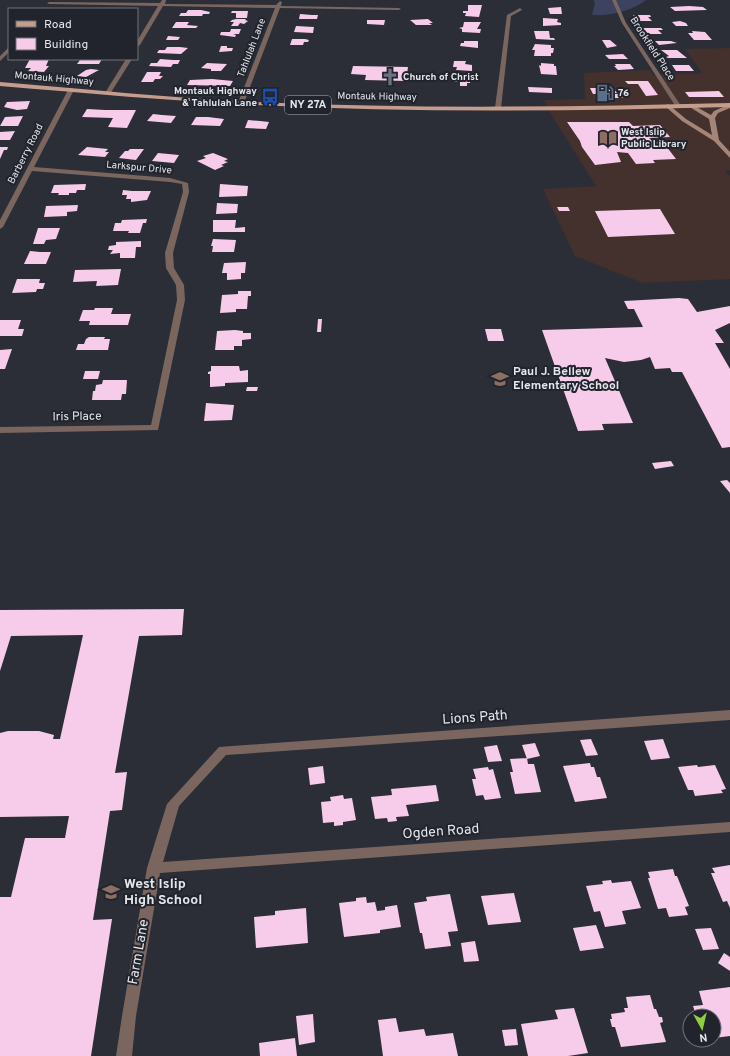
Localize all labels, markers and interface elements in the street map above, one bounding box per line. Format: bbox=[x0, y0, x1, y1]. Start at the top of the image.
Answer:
legend bbox=[8, 8, 138, 60]
street label: Brookfield Place bbox=[627, 15, 677, 83]
text: Road bbox=[44, 17, 72, 33]
street label: Tahlulah Lane bbox=[235, 17, 269, 79]
text: Building bbox=[44, 37, 88, 53]
church icon: Church of Christ bbox=[380, 67, 400, 87]
street label: Montauk Highway bbox=[14, 69, 94, 89]
place label: Church of Christ bbox=[403, 71, 479, 84]
fuel station icon: 76 bbox=[595, 83, 615, 103]
place label: Montauk Highway & Tahlulah Lane bbox=[174, 85, 257, 110]
bus stop icon: Montauk Highway & Tahlulah Lane bbox=[260, 87, 280, 107]
place label: 76 bbox=[618, 87, 629, 100]
street label: Montauk Highway bbox=[337, 90, 417, 104]
road number: NY 27A bbox=[285, 96, 331, 114]
street label: Barberry Road bbox=[5, 122, 47, 186]
place label: West Islip Public Library bbox=[621, 126, 687, 151]
library icon: West Islip Public Library bbox=[598, 128, 618, 148]
street label: Larkspur Drive bbox=[106, 159, 172, 177]
place label: Paul J. Bellew Elementary School bbox=[513, 364, 619, 394]
school or university icon: Paul J. Bellew Elementary School bbox=[490, 369, 510, 389]
street label: Iris Place bbox=[52, 409, 102, 425]
street label: Lions Path bbox=[442, 707, 508, 729]
street label: Ogden Road bbox=[402, 821, 480, 843]
place label: West Islip High School bbox=[124, 876, 202, 909]
school or university icon: West Islip High School bbox=[101, 882, 121, 902]
street label: Farm Lane bbox=[125, 918, 153, 986]
north arrow bbox=[682, 1008, 722, 1048]
text: N bbox=[698, 1029, 708, 1044]

